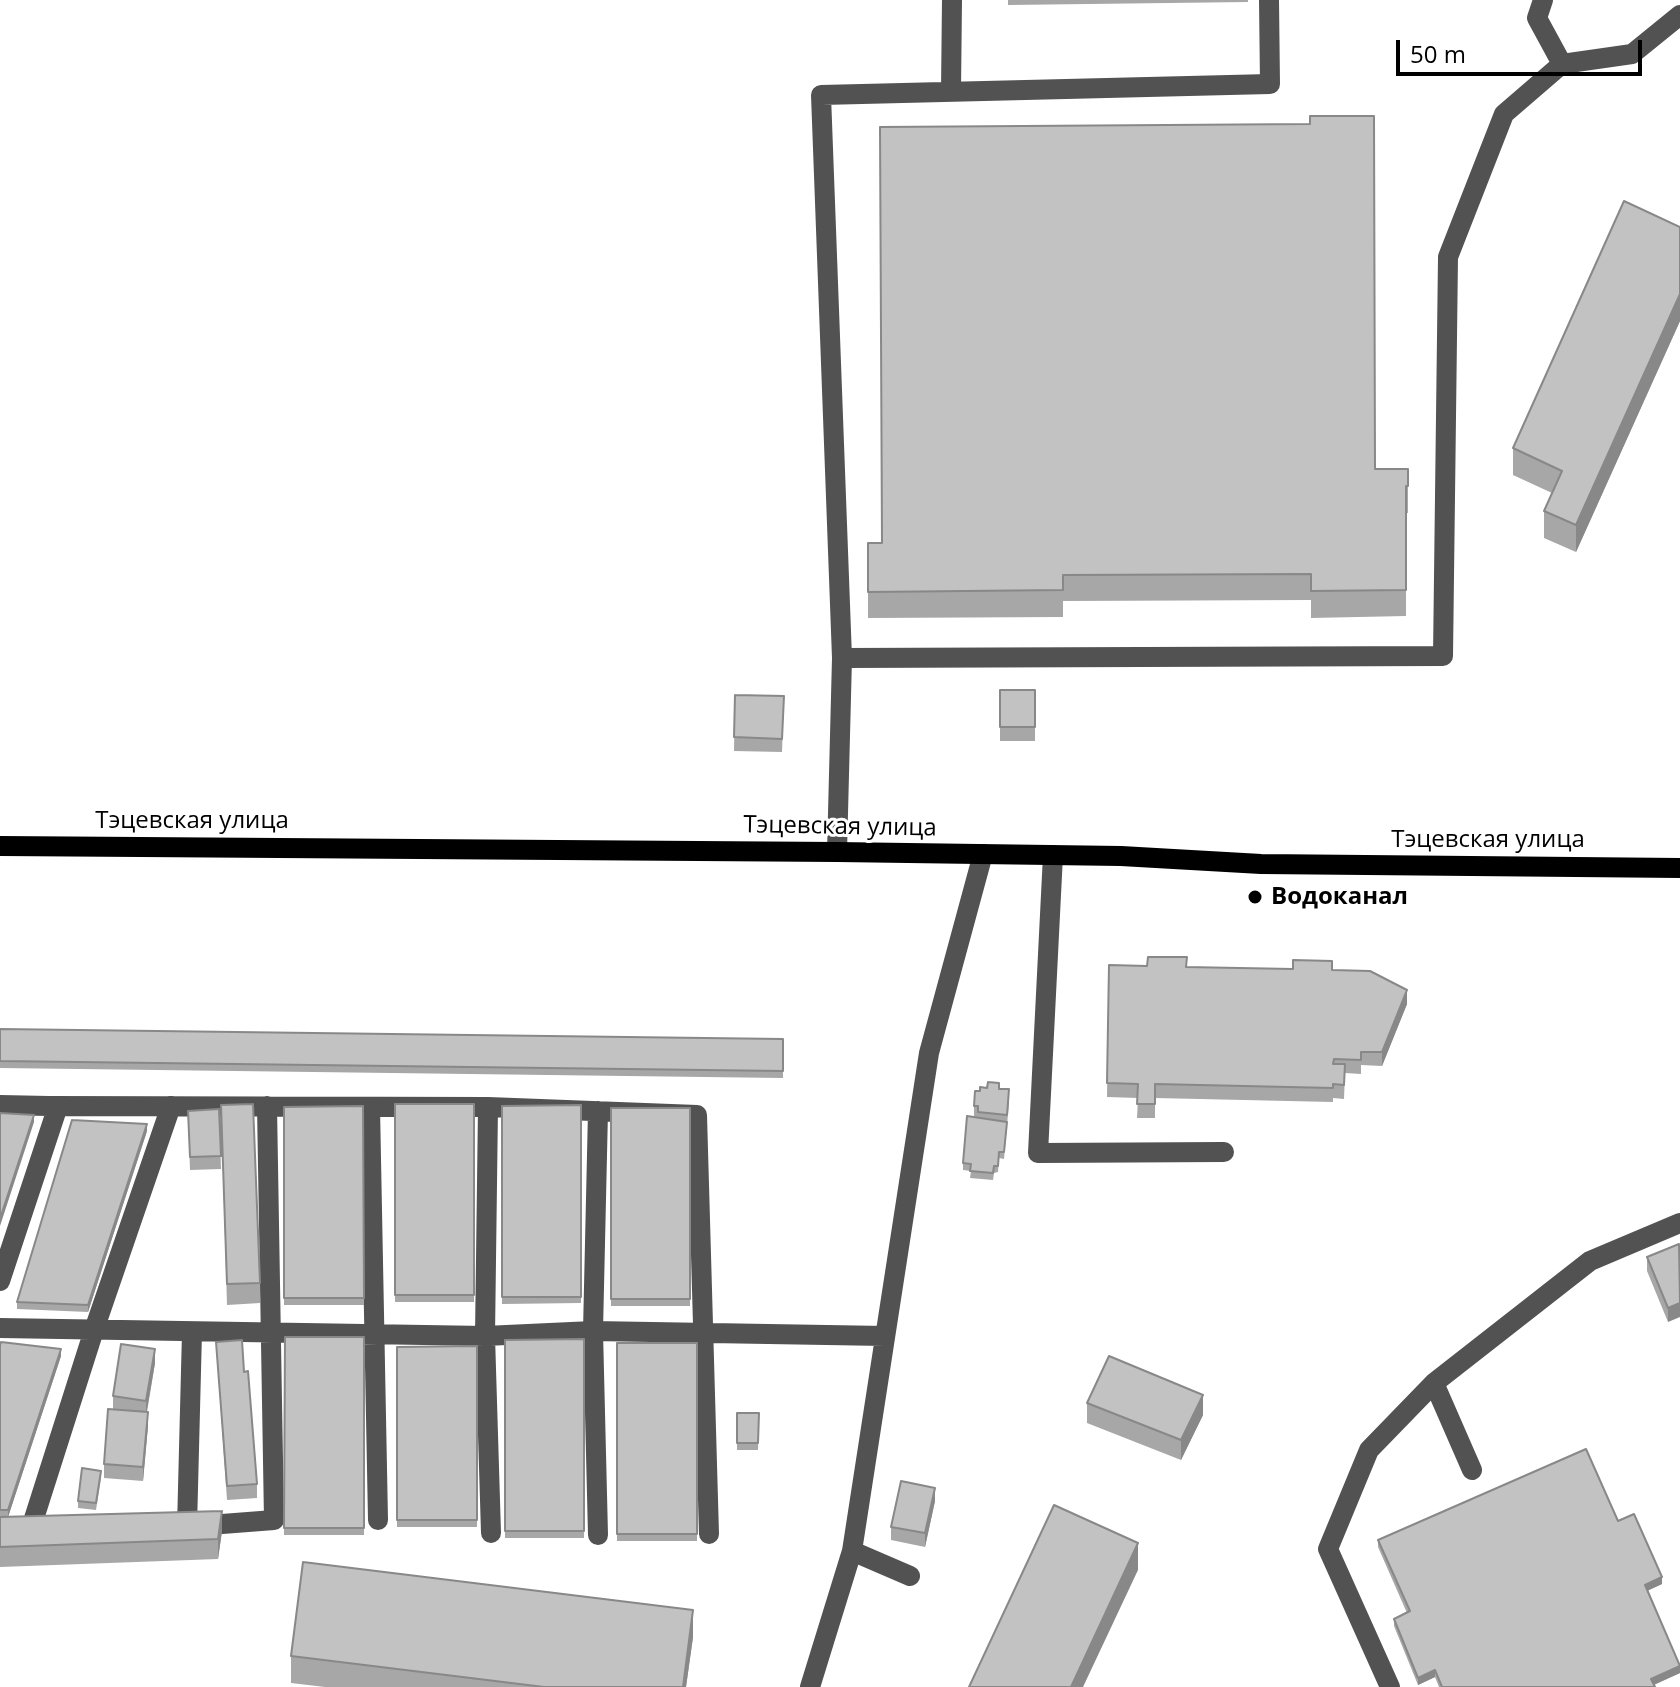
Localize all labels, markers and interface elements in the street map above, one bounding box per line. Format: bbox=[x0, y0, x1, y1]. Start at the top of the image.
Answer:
scale bar bbox=[1400, 24, 1646, 74]
text: 50 m bbox=[1410, 37, 1466, 70]
street label: Тэцевская улица bbox=[95, 807, 289, 835]
street label: Тэцевская улица bbox=[743, 811, 937, 843]
street label: Тэцевская улица bbox=[1391, 826, 1585, 854]
place label: Водоканал bbox=[1271, 883, 1408, 911]
marker: Водоканал bbox=[1246, 888, 1264, 906]

